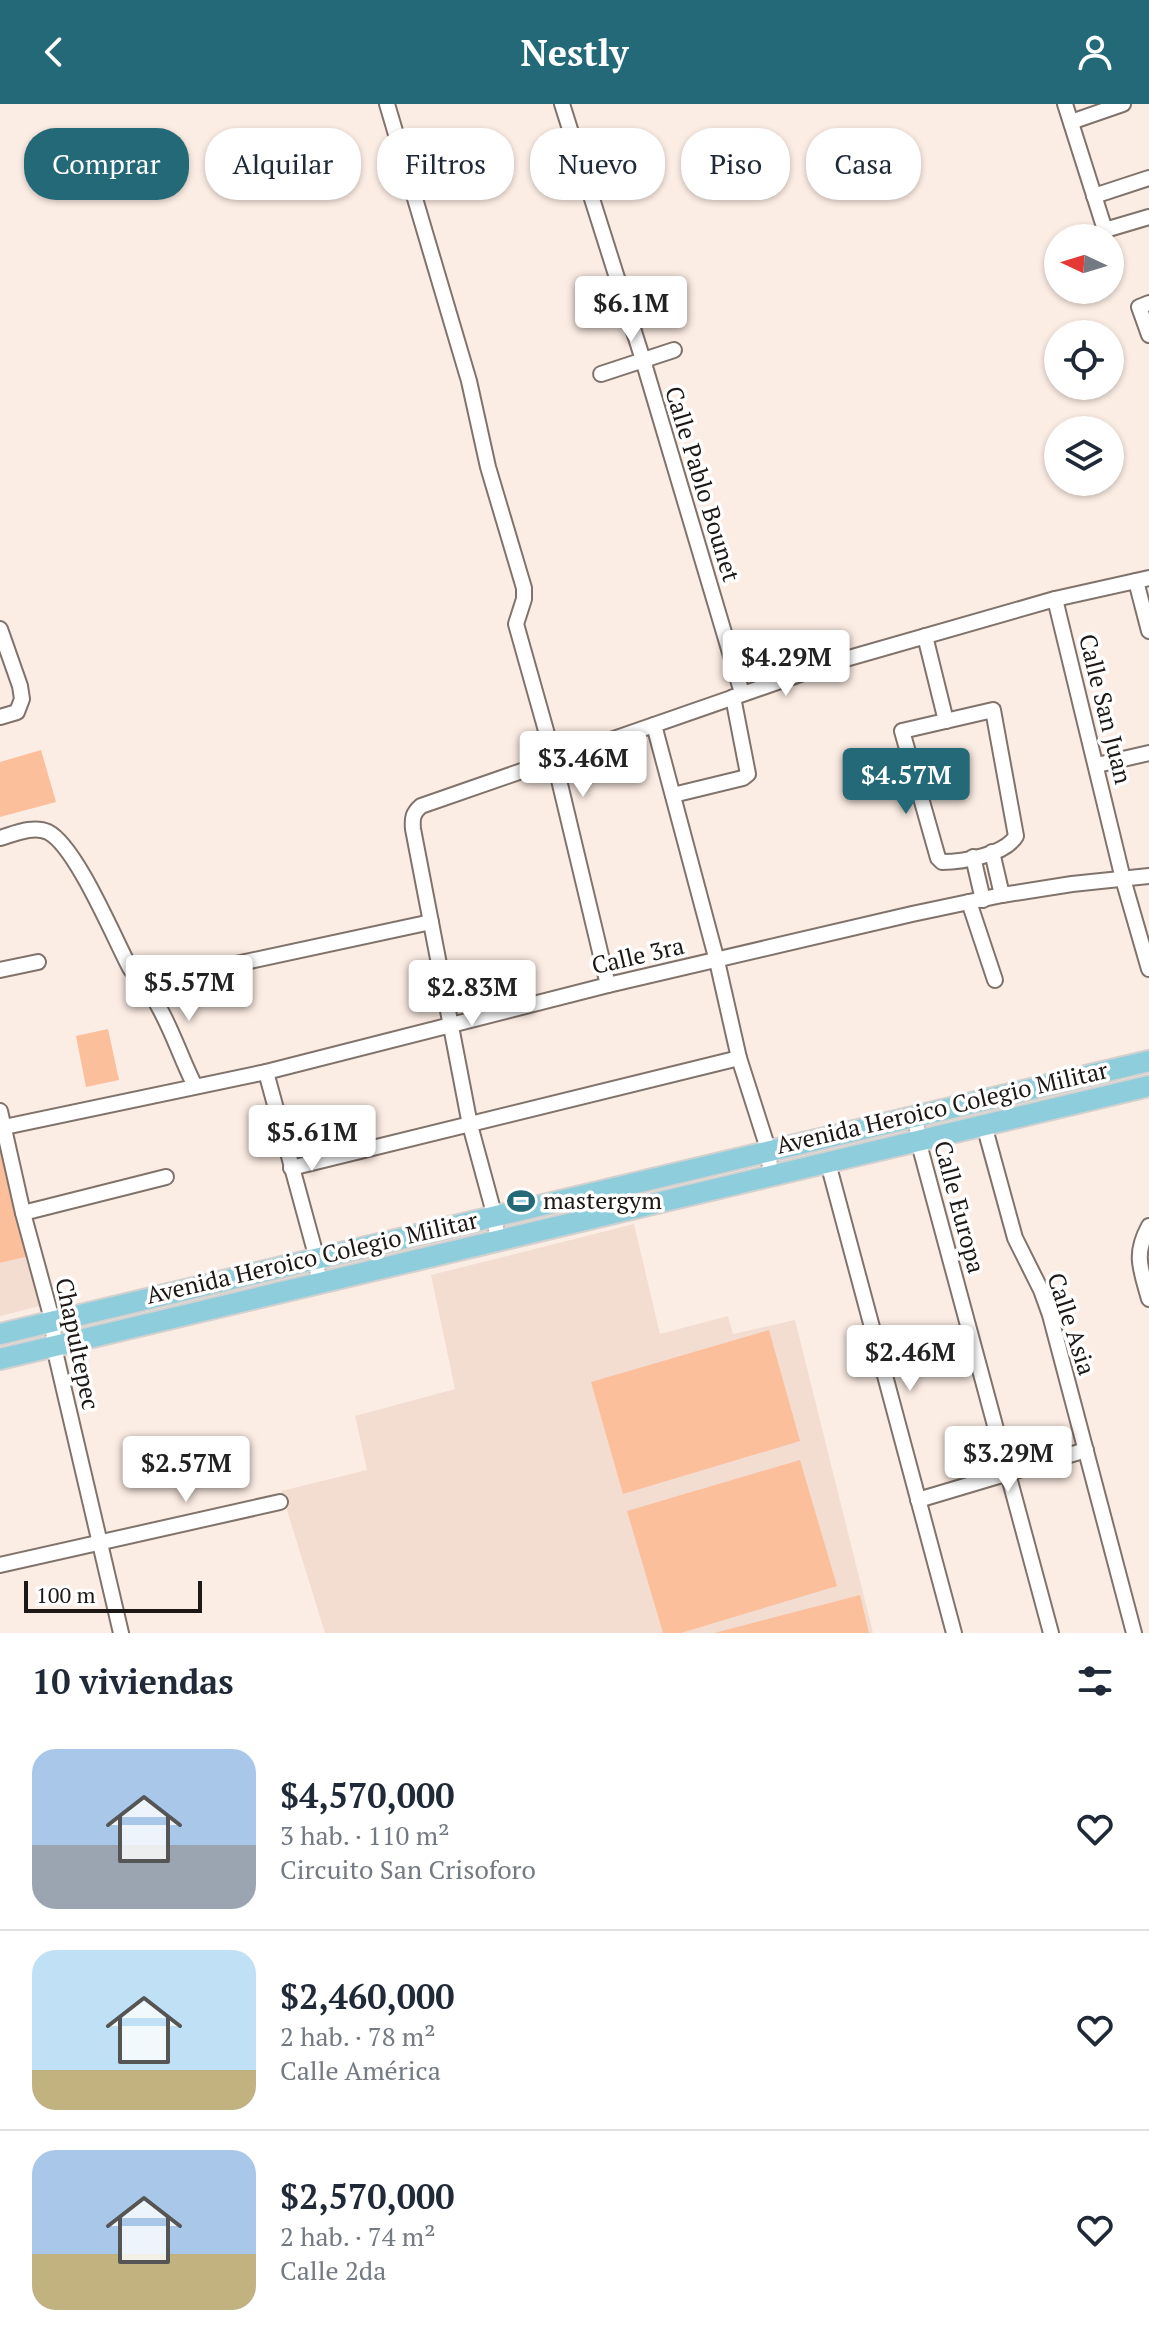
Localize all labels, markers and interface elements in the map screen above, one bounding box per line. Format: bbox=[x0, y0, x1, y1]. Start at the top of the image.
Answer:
text: Nestly bbox=[520, 29, 629, 76]
icon: back bbox=[32, 30, 76, 74]
icon: person bbox=[1073, 30, 1117, 74]
chip: Comprar bbox=[24, 128, 189, 200]
chip: Alquilar bbox=[205, 128, 361, 200]
chip: Filtros bbox=[377, 128, 514, 200]
chip: Nuevo bbox=[530, 128, 665, 200]
chip: Piso bbox=[681, 128, 790, 200]
chip: Casa bbox=[806, 128, 921, 200]
north arrow bbox=[1044, 224, 1124, 304]
map controls bbox=[1044, 224, 1124, 496]
pin: $6.1M bbox=[575, 276, 687, 344]
text: $6.1M bbox=[593, 285, 669, 319]
button: locate bbox=[1044, 320, 1124, 400]
street label: Calle Pablo Bounet bbox=[658, 382, 748, 585]
button: layers bbox=[1044, 416, 1124, 496]
pin: $4.29M bbox=[721, 630, 851, 698]
street label: Calle San Juan bbox=[1072, 630, 1140, 787]
text: $4.29M bbox=[741, 639, 831, 673]
pin: $3.46M bbox=[518, 731, 648, 799]
text: $3.46M bbox=[538, 740, 628, 774]
pin: $4.57M bbox=[841, 748, 971, 816]
text: $4.57M bbox=[861, 757, 951, 791]
street label: Calle 3ra bbox=[588, 929, 687, 981]
pin: $5.57M bbox=[124, 955, 254, 1023]
pin: $2.83M bbox=[407, 960, 537, 1028]
text: $5.57M bbox=[144, 964, 234, 998]
text: $2.83M bbox=[427, 969, 517, 1003]
street label: Avenida Heroico Colegio Militar bbox=[773, 1053, 1112, 1161]
pin: $5.61M bbox=[247, 1105, 377, 1173]
text: $5.61M bbox=[267, 1114, 357, 1148]
street label: Calle Europa bbox=[927, 1137, 993, 1277]
place label: mastergym bbox=[543, 1184, 662, 1216]
sports icon: mastergym bbox=[506, 1186, 536, 1216]
street label: Avenida Heroico Colegio Militar bbox=[143, 1203, 482, 1311]
street label: Calle Asia bbox=[1040, 1269, 1103, 1379]
street label: Chapultepec bbox=[48, 1275, 108, 1413]
pin: $2.46M bbox=[845, 1325, 975, 1393]
text: $2.46M bbox=[865, 1334, 955, 1368]
pin: $3.29M bbox=[943, 1426, 1073, 1494]
text: $3.29M bbox=[963, 1435, 1053, 1469]
pin: $2.57M bbox=[121, 1436, 251, 1504]
text: $2.57M bbox=[141, 1445, 231, 1479]
scale bar bbox=[24, 1577, 202, 1613]
text: 100 m bbox=[36, 1580, 96, 1609]
text: 10 viviendas bbox=[32, 1659, 234, 1704]
icon: filters bbox=[1073, 1659, 1117, 1703]
text: $4,570,000 bbox=[280, 1773, 455, 1818]
icon: home bbox=[96, 1781, 192, 1877]
icon: heart bbox=[1073, 1807, 1117, 1851]
text: 3 hab. · 110 m² bbox=[280, 1818, 449, 1852]
text: Circuito San Crisoforo bbox=[280, 1852, 536, 1886]
text: $2,460,000 bbox=[280, 1974, 455, 2019]
icon: home bbox=[96, 1982, 192, 2078]
icon: heart bbox=[1073, 2008, 1117, 2052]
text: 2 hab. · 78 m² bbox=[280, 2019, 436, 2053]
text: Calle América bbox=[280, 2053, 441, 2087]
text: $2,570,000 bbox=[280, 2174, 455, 2219]
icon: home bbox=[96, 2182, 192, 2278]
icon: heart bbox=[1073, 2208, 1117, 2252]
text: 2 hab. · 74 m² bbox=[280, 2219, 436, 2253]
text: Calle 2da bbox=[280, 2253, 386, 2287]

